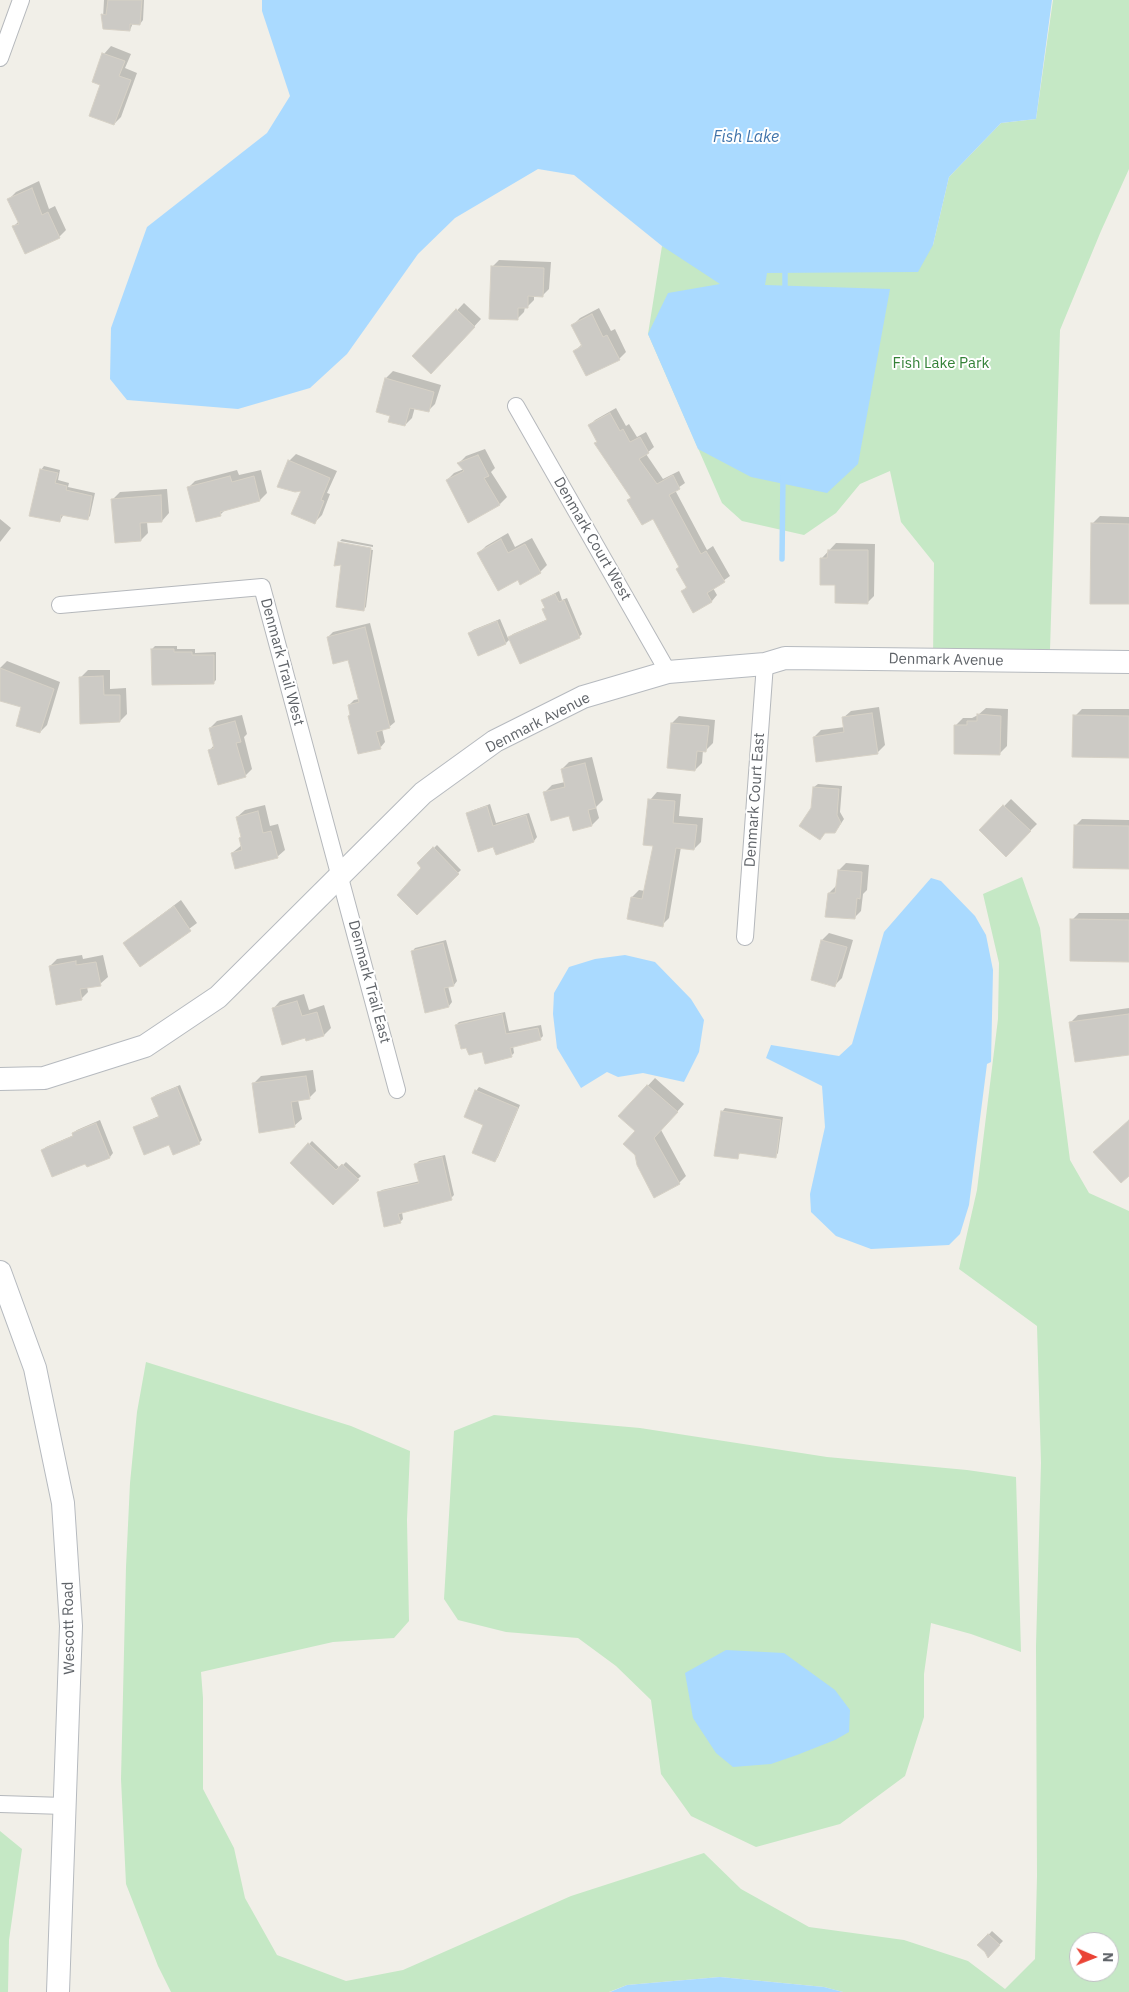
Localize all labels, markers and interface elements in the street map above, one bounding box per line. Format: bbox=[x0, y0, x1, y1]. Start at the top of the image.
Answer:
water label: Fish Lake bbox=[713, 127, 779, 147]
park label: Fish Lake Park bbox=[893, 355, 989, 373]
street label: Denmark Court West bbox=[549, 474, 635, 604]
street label: Denmark Trail West bbox=[256, 596, 308, 728]
street label: Denmark Avenue bbox=[888, 650, 1004, 670]
street label: Denmark Avenue bbox=[483, 689, 593, 757]
street label: Denmark Court East bbox=[741, 732, 769, 868]
street label: Denmark Trail East bbox=[344, 918, 394, 1046]
street label: Wescott Road bbox=[59, 1581, 79, 1675]
north arrow bbox=[1069, 1932, 1119, 1982]
text: N bbox=[1099, 1952, 1117, 1962]

